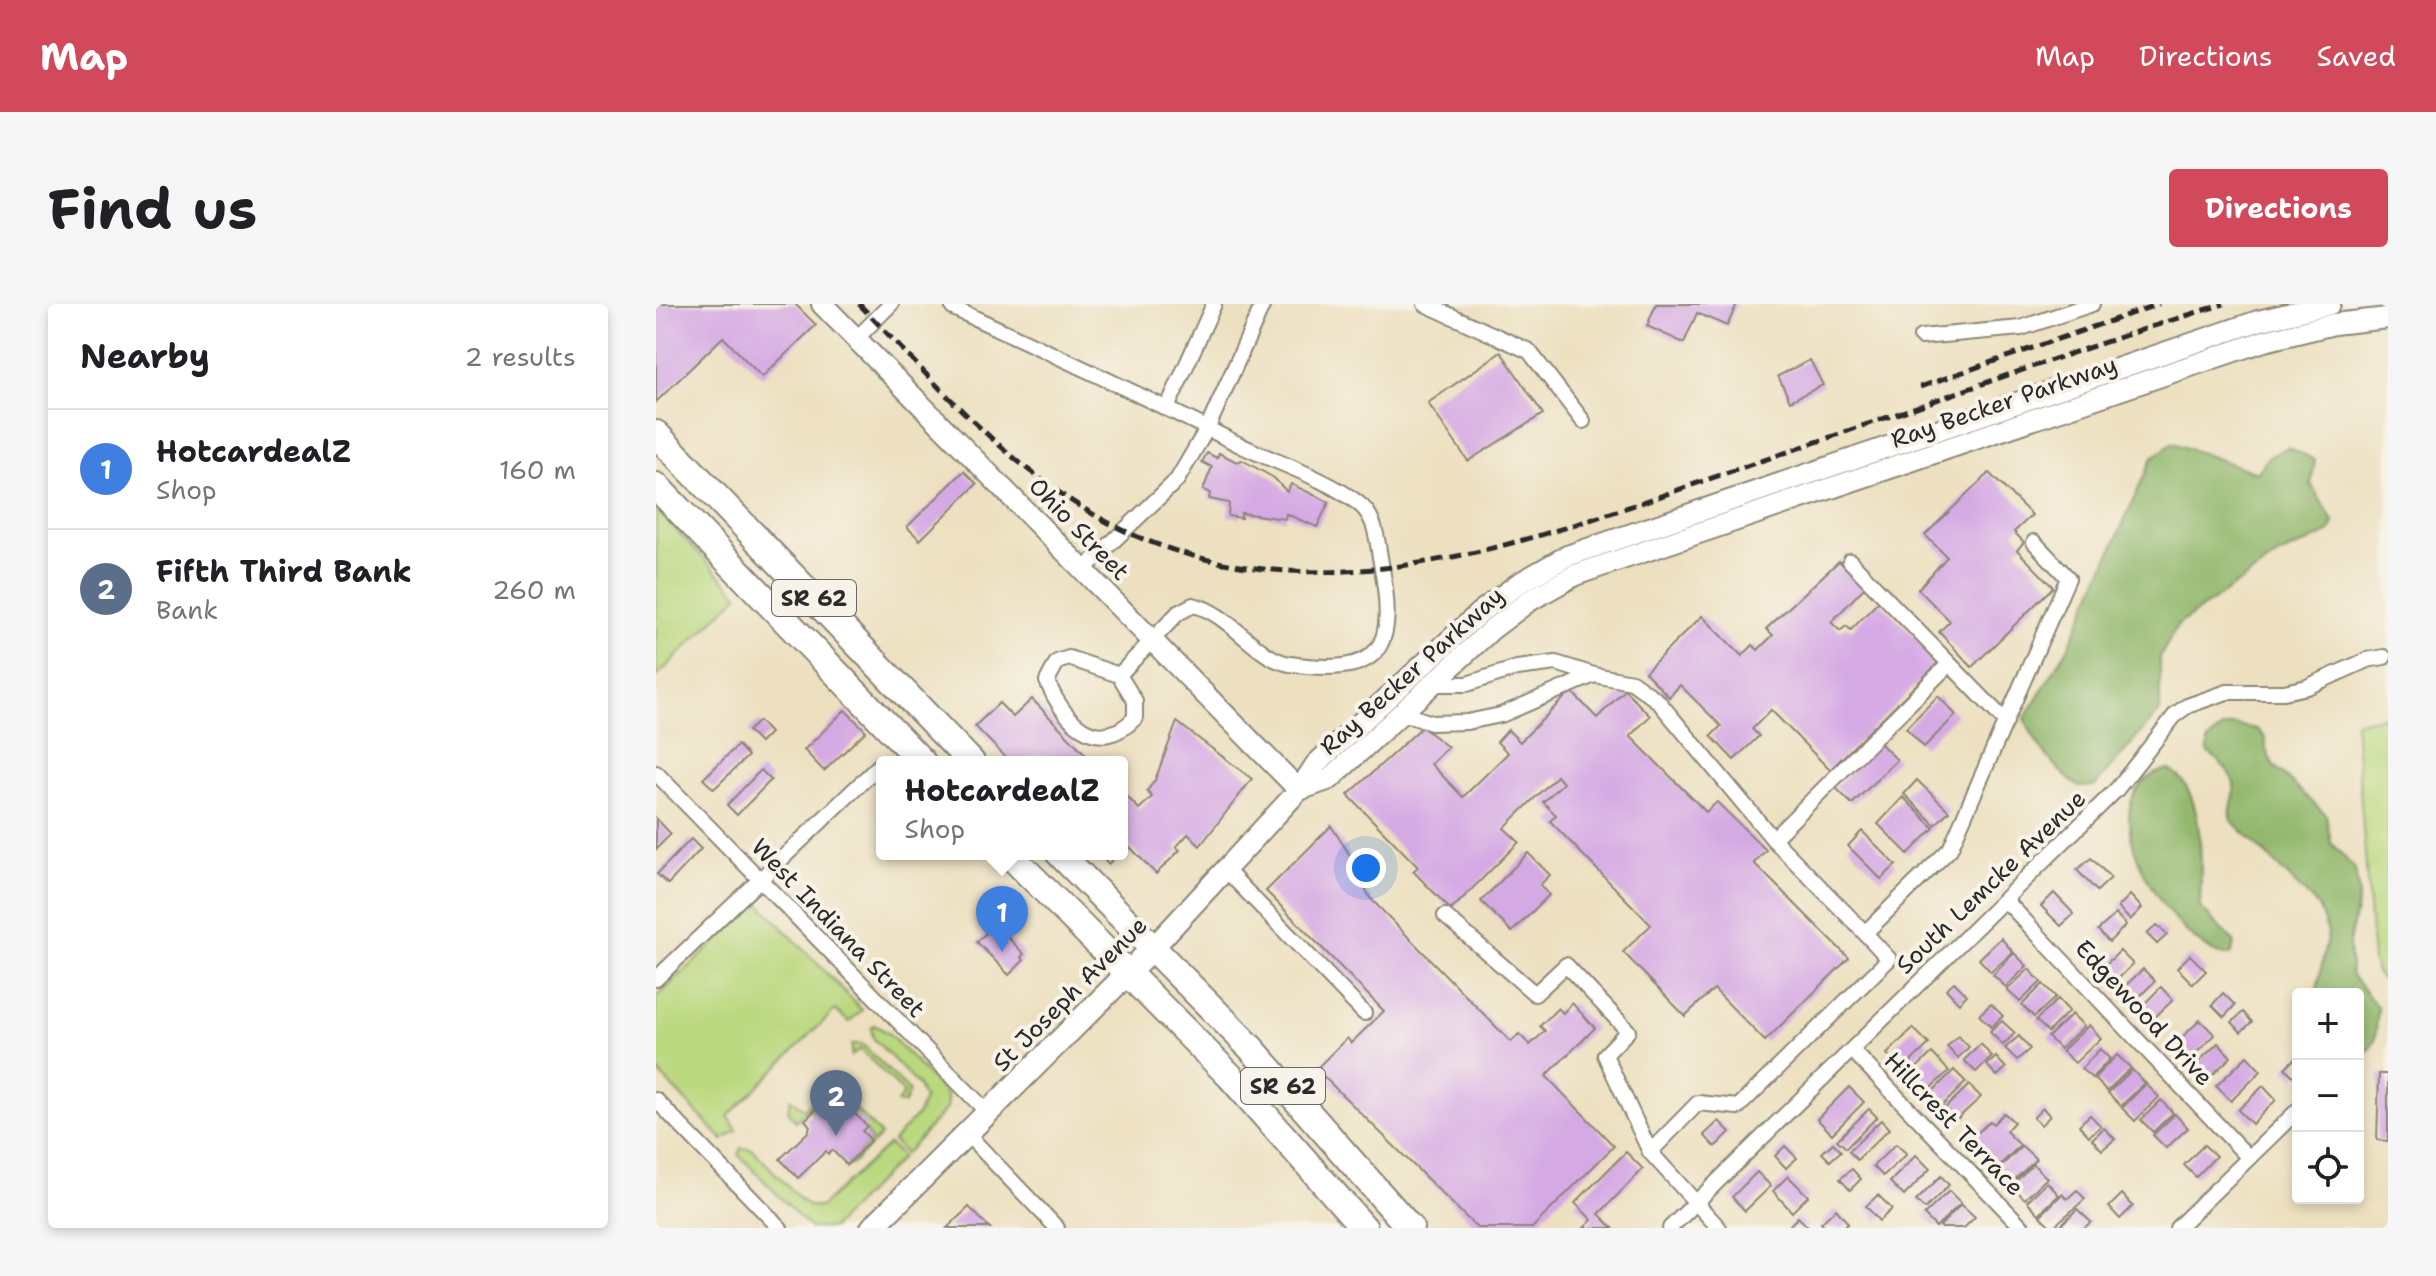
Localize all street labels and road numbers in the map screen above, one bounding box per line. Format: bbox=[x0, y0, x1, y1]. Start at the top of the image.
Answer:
street label: Ray Becker Parkway bbox=[1887, 348, 2121, 456]
street label: Ohio Street bbox=[1022, 471, 1136, 587]
road number: SR 62 bbox=[772, 580, 856, 616]
street label: Ray Becker Parkway bbox=[1313, 580, 1511, 762]
street label: South Lemcke Avenue bbox=[1889, 783, 2093, 981]
street label: West Indiana Street bbox=[744, 831, 932, 1025]
street label: St Joseph Avenue bbox=[986, 910, 1154, 1078]
street label: Edgewood Drive bbox=[2068, 933, 2220, 1093]
street label: Hillcrest Terrace bbox=[1877, 1045, 2031, 1203]
road number: SR 62 bbox=[1241, 1068, 1325, 1104]

